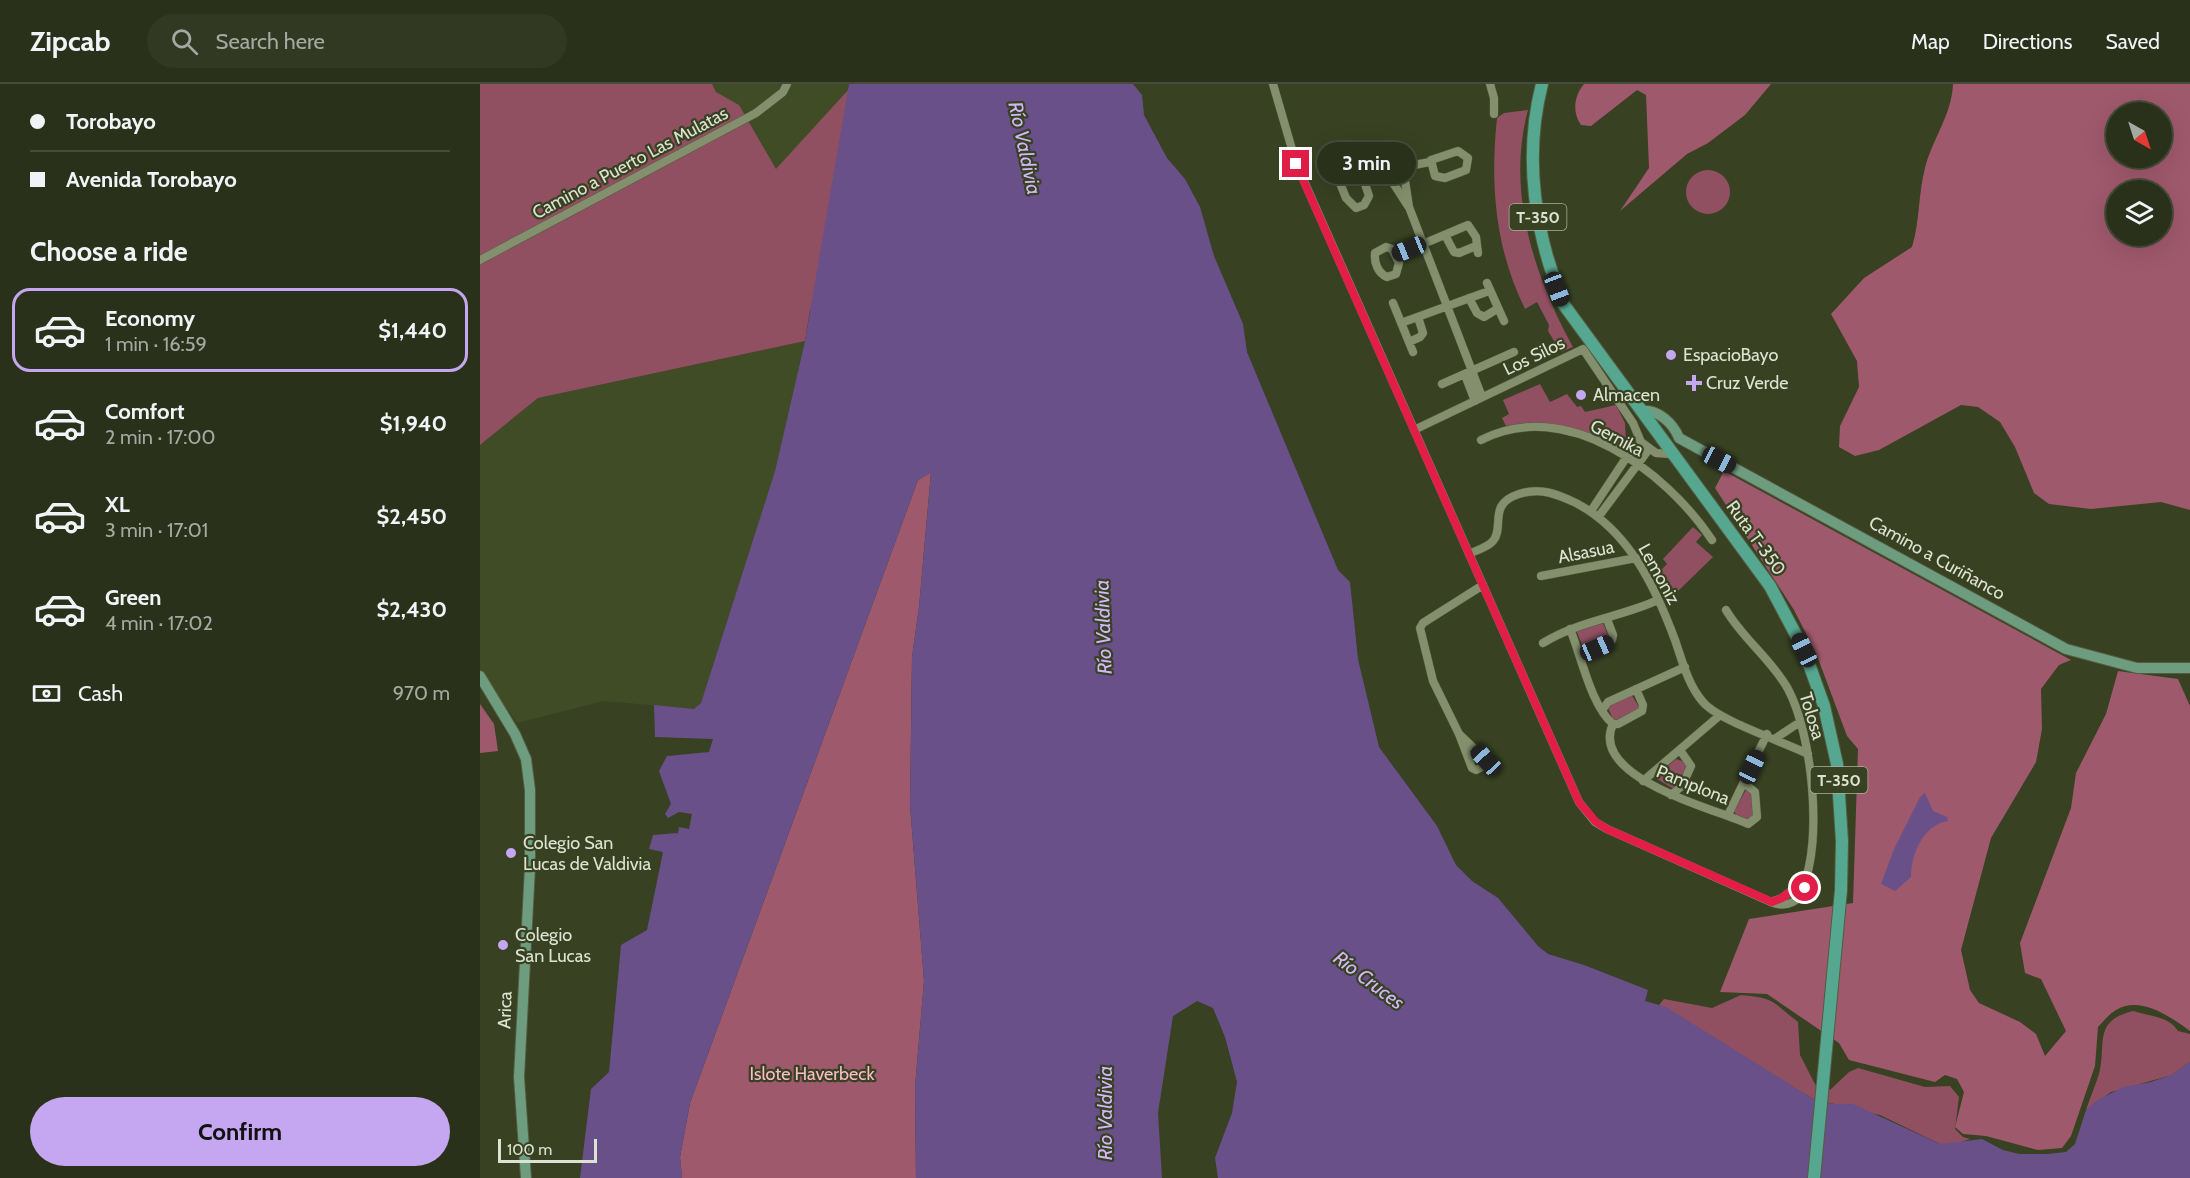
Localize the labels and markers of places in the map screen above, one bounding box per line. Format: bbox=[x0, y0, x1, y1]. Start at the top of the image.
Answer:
place label: EspacioBayo bbox=[1683, 344, 1778, 366]
marker: EspacioBayo bbox=[1664, 348, 1678, 362]
place label: Cruz Verde bbox=[1706, 372, 1788, 394]
marker: Cruz Verde bbox=[1687, 376, 1701, 390]
place label: Almacen bbox=[1593, 384, 1660, 406]
marker: Almacen bbox=[1574, 388, 1588, 402]
place label: Colegio San Lucas de Valdivia bbox=[523, 832, 651, 875]
marker: Colegio San Lucas de Valdivia bbox=[504, 846, 518, 860]
place label: Colegio San Lucas bbox=[515, 924, 591, 967]
marker: Colegio San Lucas bbox=[496, 938, 510, 952]

